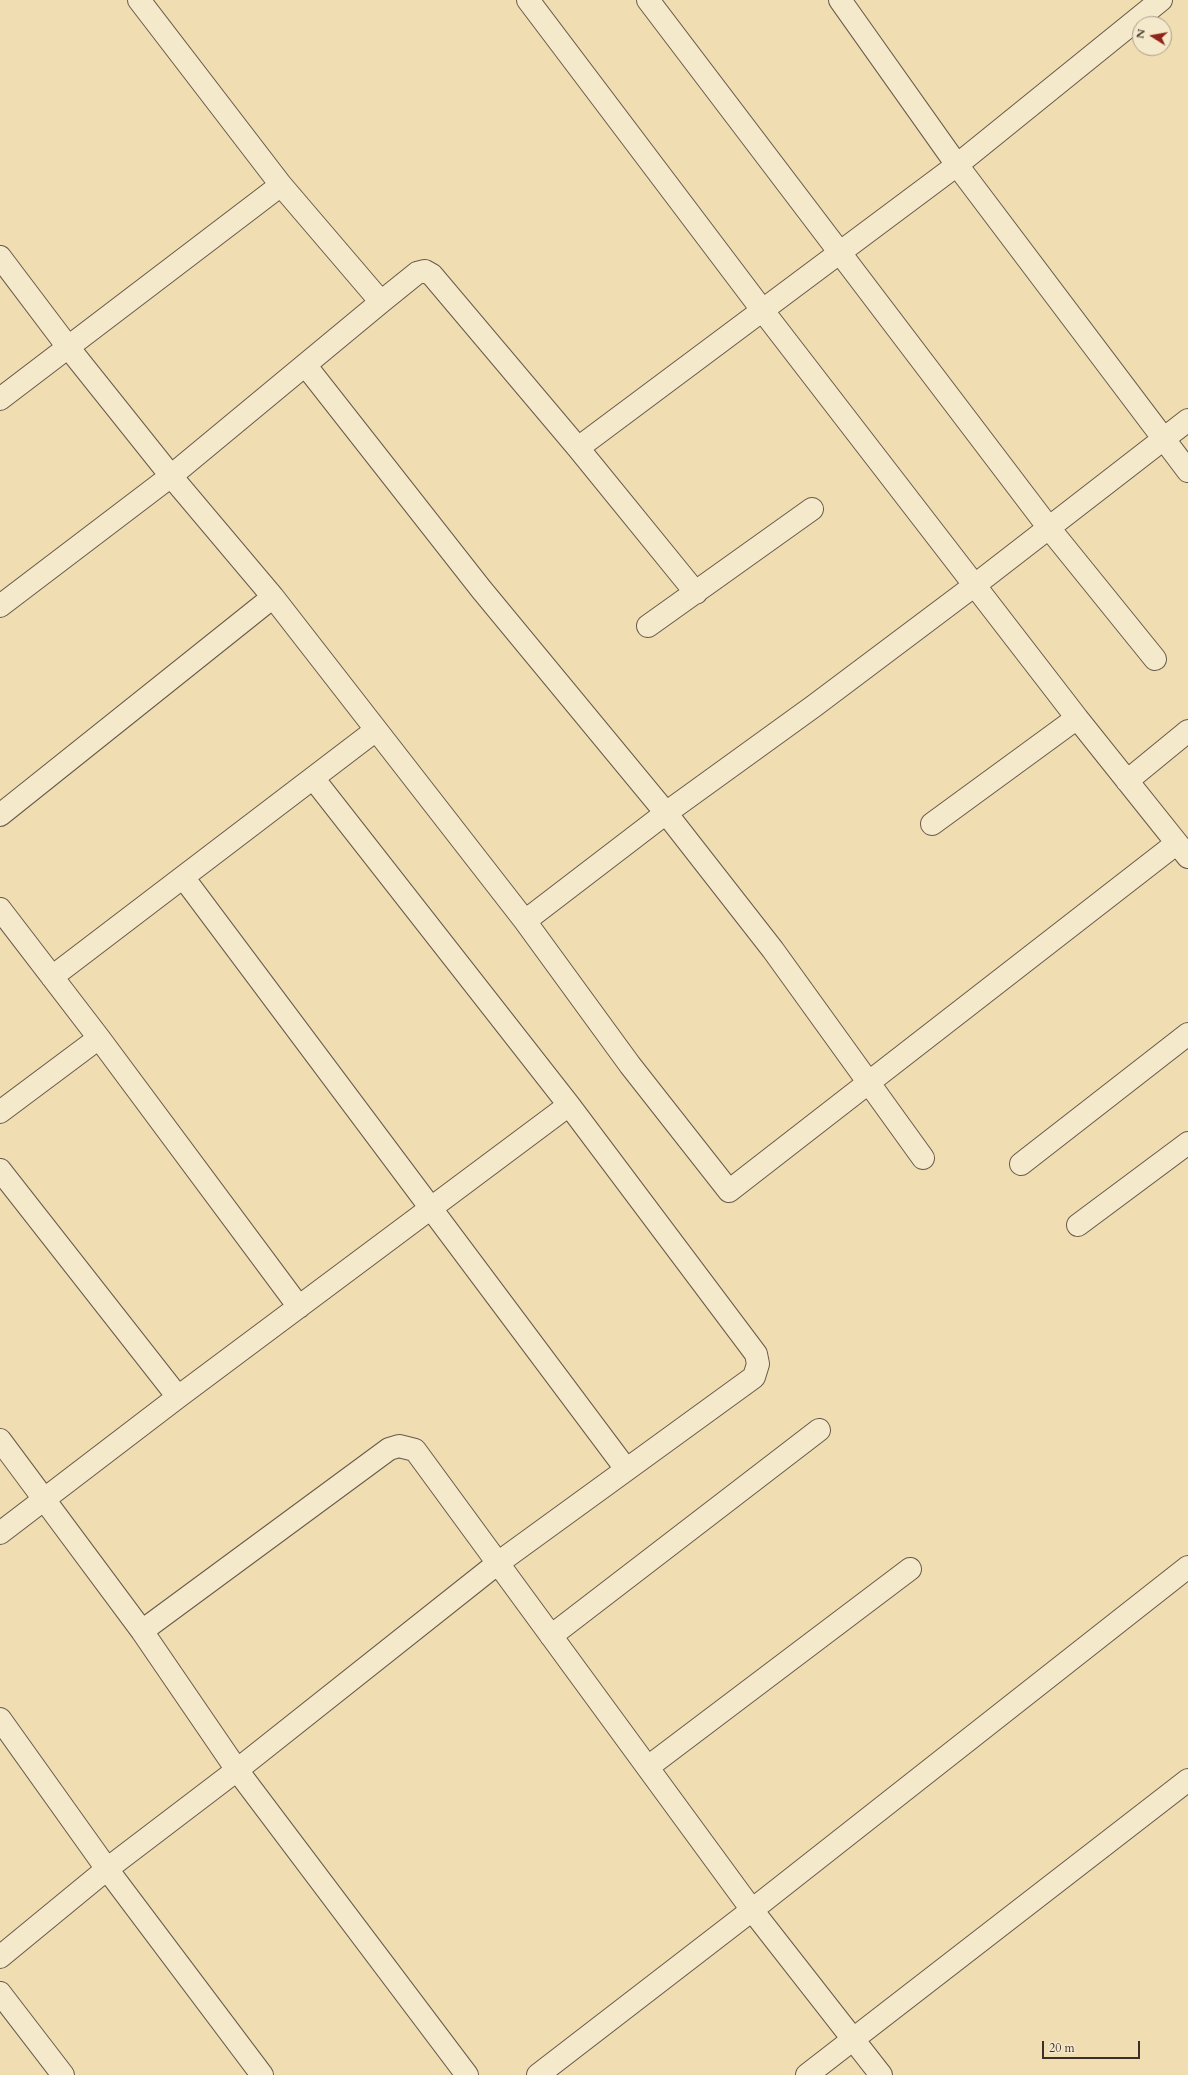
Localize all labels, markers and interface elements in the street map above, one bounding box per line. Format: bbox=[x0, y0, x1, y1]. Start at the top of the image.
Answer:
north arrow bbox=[1132, 16, 1172, 56]
text: N bbox=[1132, 28, 1149, 40]
scale bar bbox=[1044, 2033, 1142, 2059]
text: 20 m bbox=[1049, 2040, 1075, 2056]

